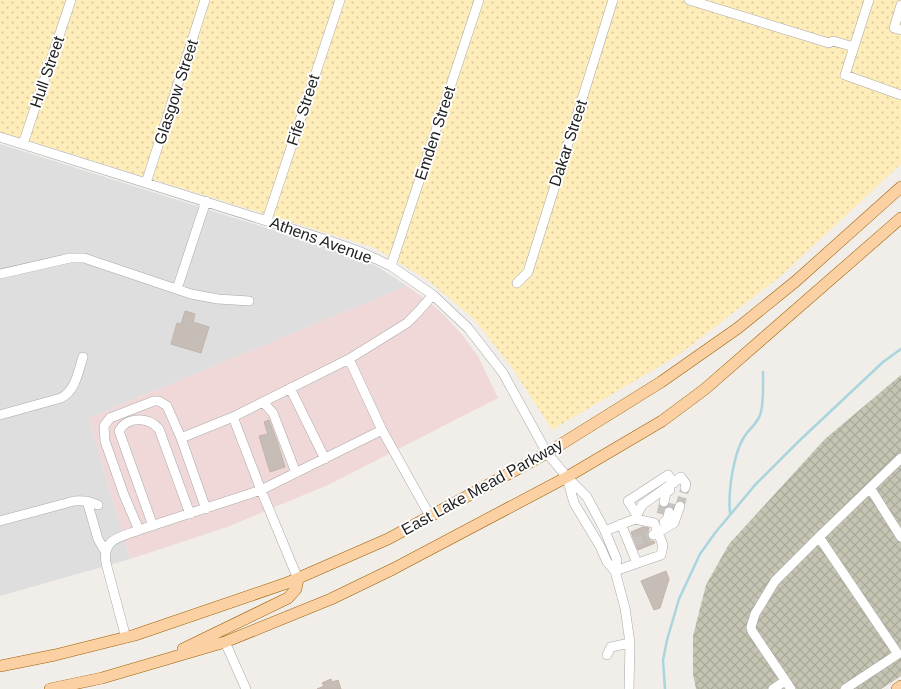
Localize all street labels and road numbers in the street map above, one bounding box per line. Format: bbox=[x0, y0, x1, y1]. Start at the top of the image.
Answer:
street label: Hull Street bbox=[27, 33, 67, 110]
street label: Glasgow Street bbox=[151, 37, 201, 147]
street label: Fife Street bbox=[284, 72, 323, 148]
street label: Emden Street bbox=[412, 83, 458, 182]
street label: Dakar Street bbox=[546, 97, 590, 188]
street label: Athens Avenue bbox=[268, 214, 374, 266]
street label: East Lake Mead Parkway bbox=[399, 436, 565, 538]

